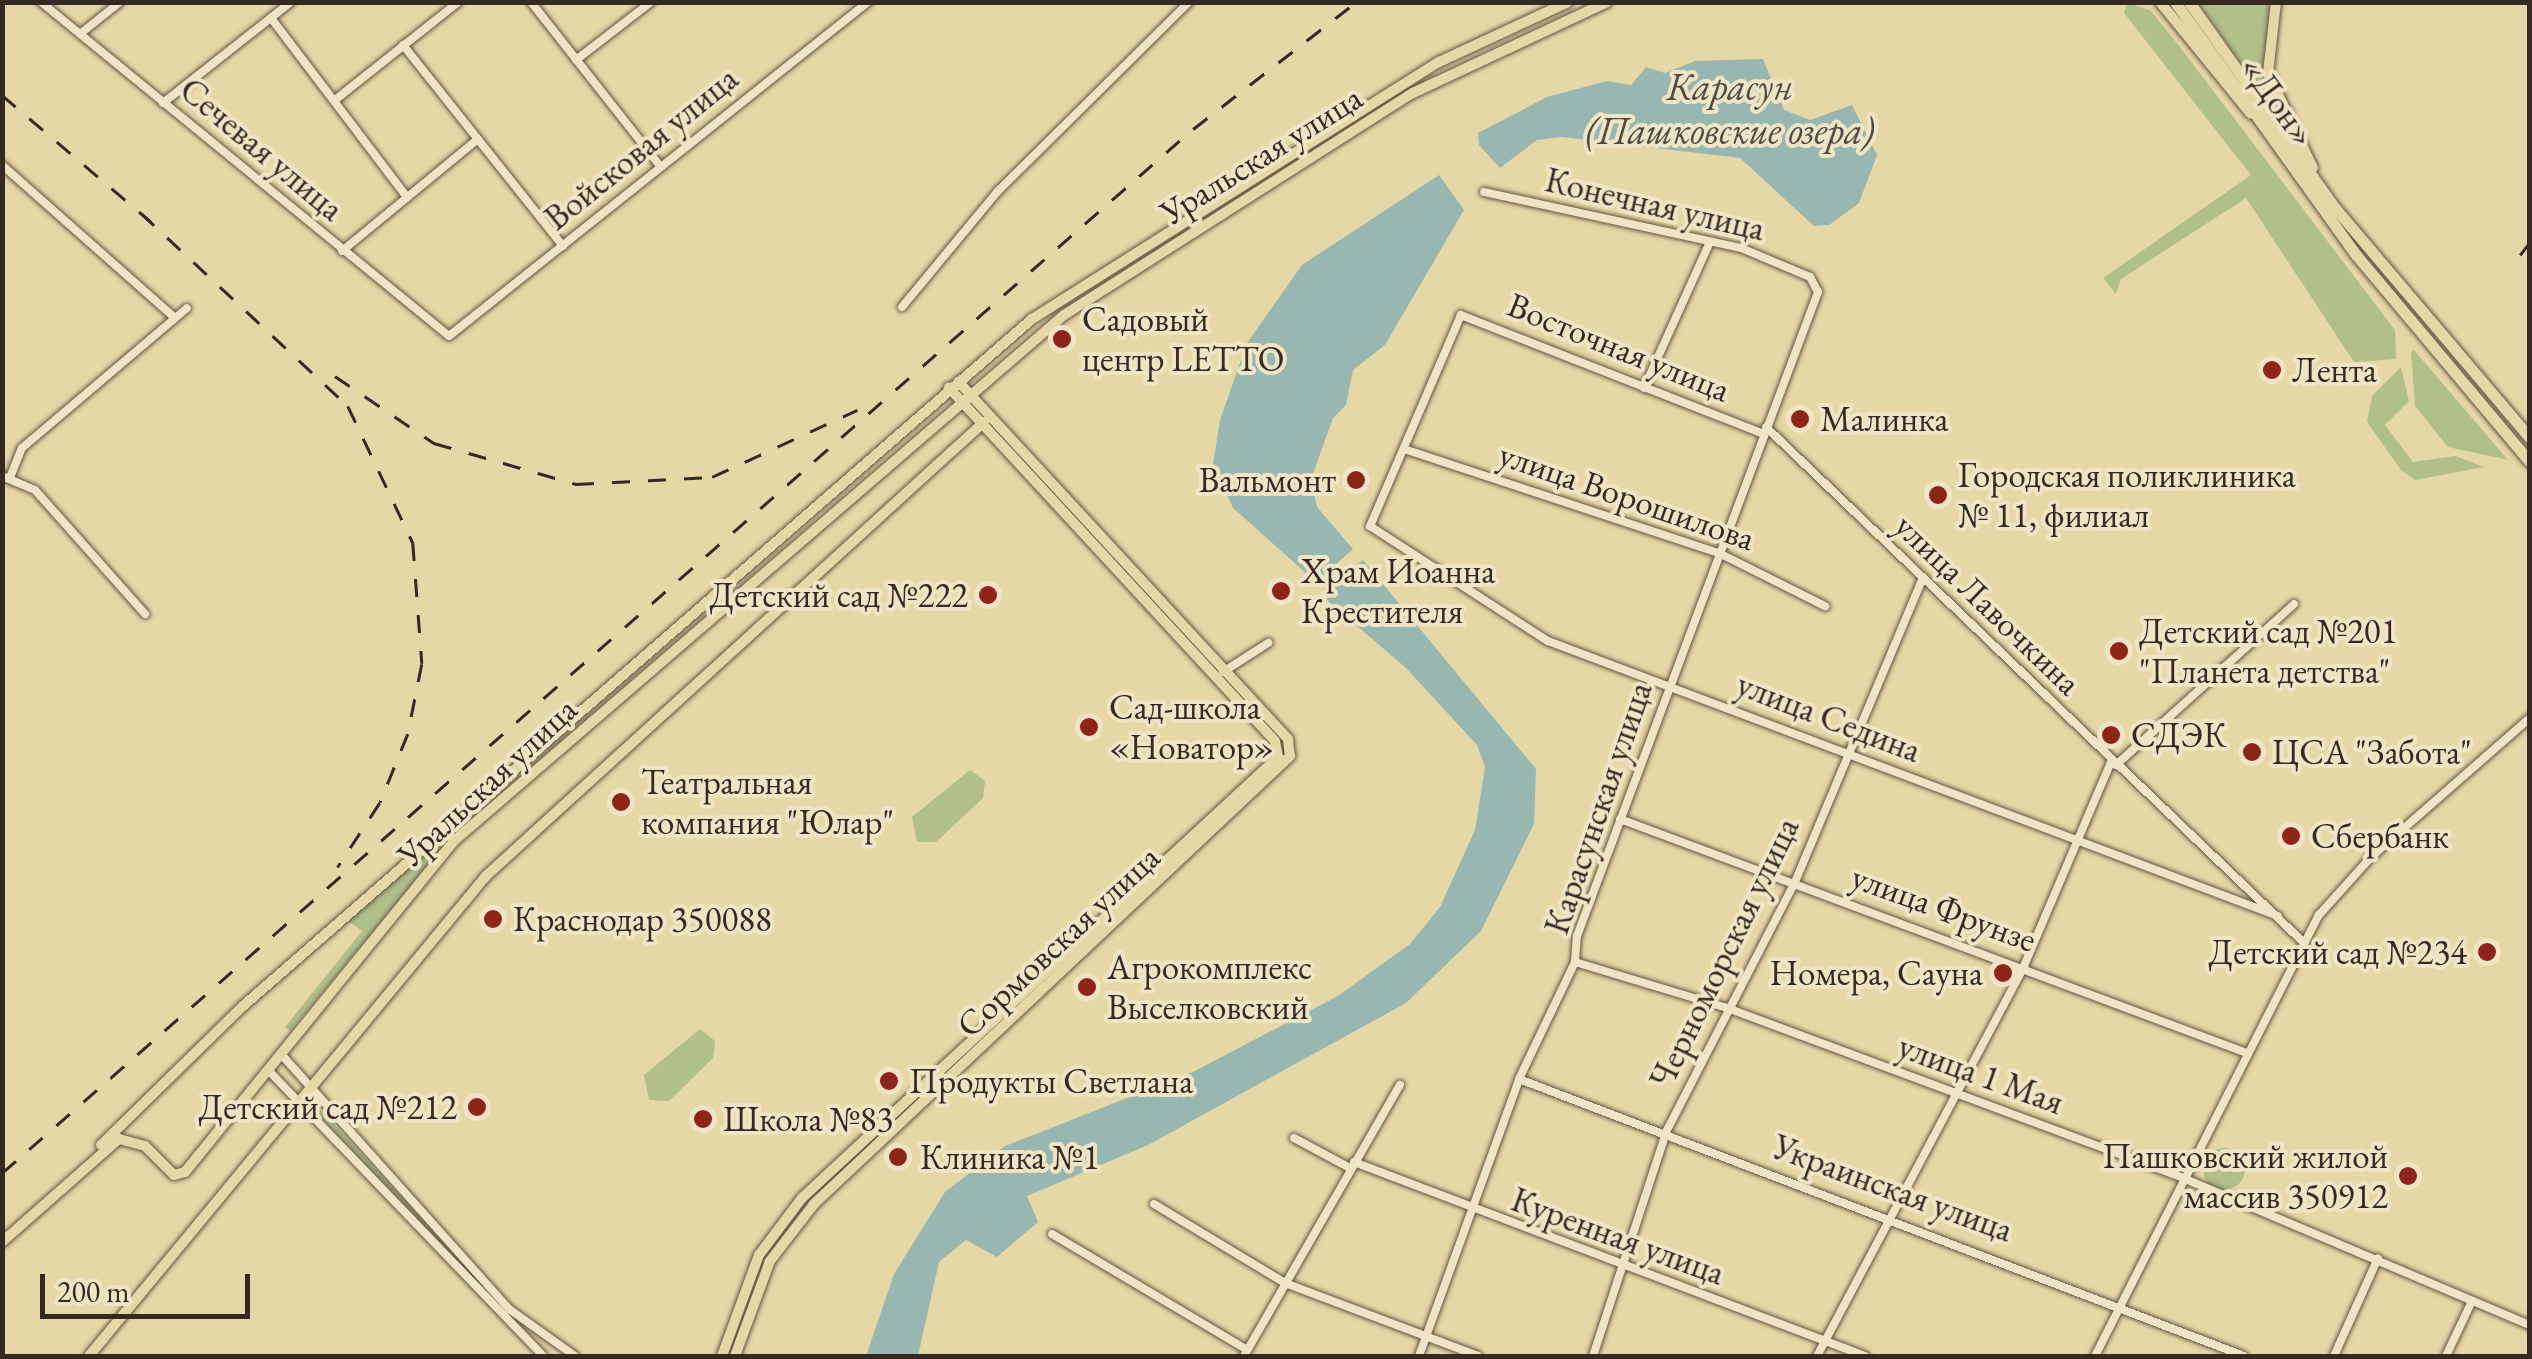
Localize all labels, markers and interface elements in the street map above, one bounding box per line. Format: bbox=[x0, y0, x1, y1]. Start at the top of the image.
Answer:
street label: «Дон» bbox=[2231, 47, 2325, 155]
street label: Войсковая улица bbox=[536, 57, 746, 239]
water label: Карасун (Пашковские озера) bbox=[1586, 63, 1874, 152]
street label: Сечевая улица bbox=[172, 68, 352, 230]
street label: Уральская улица bbox=[1152, 76, 1370, 234]
street label: Конечная улица bbox=[1541, 158, 1769, 250]
street label: Восточная улица bbox=[1502, 283, 1736, 411]
place label: Садовый центр LETTO bbox=[1082, 298, 1284, 380]
marker: Садовый центр LETTO bbox=[1051, 328, 1073, 350]
place label: Лента bbox=[2292, 349, 2377, 391]
marker: Лента bbox=[2261, 359, 2283, 381]
place label: Малинка bbox=[1820, 398, 1949, 440]
marker: Малинка bbox=[1789, 408, 1811, 430]
street label: улица Ворошилова bbox=[1494, 433, 1760, 559]
place label: Городская поликлиника № 11, филиал bbox=[1958, 454, 2296, 536]
place label: Вальмонт bbox=[1199, 459, 1336, 501]
marker: Вальмонт bbox=[1345, 469, 1367, 491]
marker: Городская поликлиника № 11, филиал bbox=[1927, 484, 1949, 506]
street label: улица Лавочкина bbox=[1886, 505, 2090, 703]
place label: Храм Иоанна Крестителя bbox=[1301, 550, 1495, 632]
place label: Детский сад №222 bbox=[710, 574, 968, 616]
marker: Храм Иоанна Крестителя bbox=[1270, 580, 1292, 602]
marker: Детский сад №222 bbox=[977, 584, 999, 606]
place label: Детский сад №201 "Планета детства" bbox=[2139, 610, 2397, 692]
marker: Детский сад №201 "Планета детства" bbox=[2108, 640, 2130, 662]
street label: улица Седина bbox=[1731, 663, 1927, 771]
street label: Карасунская улица bbox=[1535, 676, 1661, 940]
place label: Сад-школа «Новатор» bbox=[1109, 686, 1274, 768]
street label: Уральская улица bbox=[389, 688, 585, 876]
place label: СДЭК bbox=[2131, 714, 2226, 756]
marker: Сад-школа «Новатор» bbox=[1078, 716, 1100, 738]
marker: СДЭК bbox=[2100, 724, 2122, 746]
place label: ЦСА "Забота" bbox=[2272, 731, 2472, 773]
marker: ЦСА "Забота" bbox=[2241, 741, 2263, 763]
place label: Театральная компания "Юлар" bbox=[641, 761, 894, 843]
marker: Театральная компания "Юлар" bbox=[610, 791, 632, 813]
street label: Черноморская улица bbox=[1640, 811, 1808, 1095]
place label: Сбербанк bbox=[2311, 815, 2449, 857]
marker: Сбербанк bbox=[2280, 825, 2302, 847]
street label: Сормовская улица bbox=[948, 836, 1168, 1046]
street label: улица Фрунзе bbox=[1846, 855, 2042, 961]
place label: Краснодар 350088 bbox=[513, 898, 772, 940]
marker: Краснодар 350088 bbox=[482, 908, 504, 930]
place label: Детский сад №234 bbox=[2209, 931, 2467, 973]
marker: Детский сад №234 bbox=[2476, 941, 2498, 963]
place label: Агрокомплекс Выселковский bbox=[1107, 946, 1312, 1028]
place label: Номера, Сауна bbox=[1770, 952, 1983, 994]
marker: Номера, Сауна bbox=[1992, 962, 2014, 984]
marker: Агрокомплекс Выселковский bbox=[1076, 976, 1098, 998]
street label: улица 1 Мая bbox=[1893, 1025, 2069, 1123]
place label: Продукты Светлана bbox=[909, 1060, 1193, 1102]
marker: Продукты Светлана bbox=[878, 1070, 900, 1092]
place label: Детский сад №212 bbox=[199, 1086, 457, 1128]
marker: Детский сад №212 bbox=[466, 1096, 488, 1118]
place label: Школа №83 bbox=[723, 1098, 893, 1140]
marker: Школа №83 bbox=[692, 1108, 714, 1130]
street label: Украинская улица bbox=[1767, 1125, 2019, 1251]
place label: Пашковский жилой массив 350912 bbox=[2103, 1135, 2388, 1217]
place label: Клиника №1 bbox=[920, 1136, 1099, 1178]
marker: Клиника №1 bbox=[885, 1144, 911, 1170]
marker: Пашковский жилой массив 350912 bbox=[2397, 1165, 2419, 1187]
street label: Куренная улица bbox=[1506, 1178, 1730, 1294]
scale bar bbox=[45, 1254, 255, 1316]
text: 200 m bbox=[57, 1272, 130, 1311]

